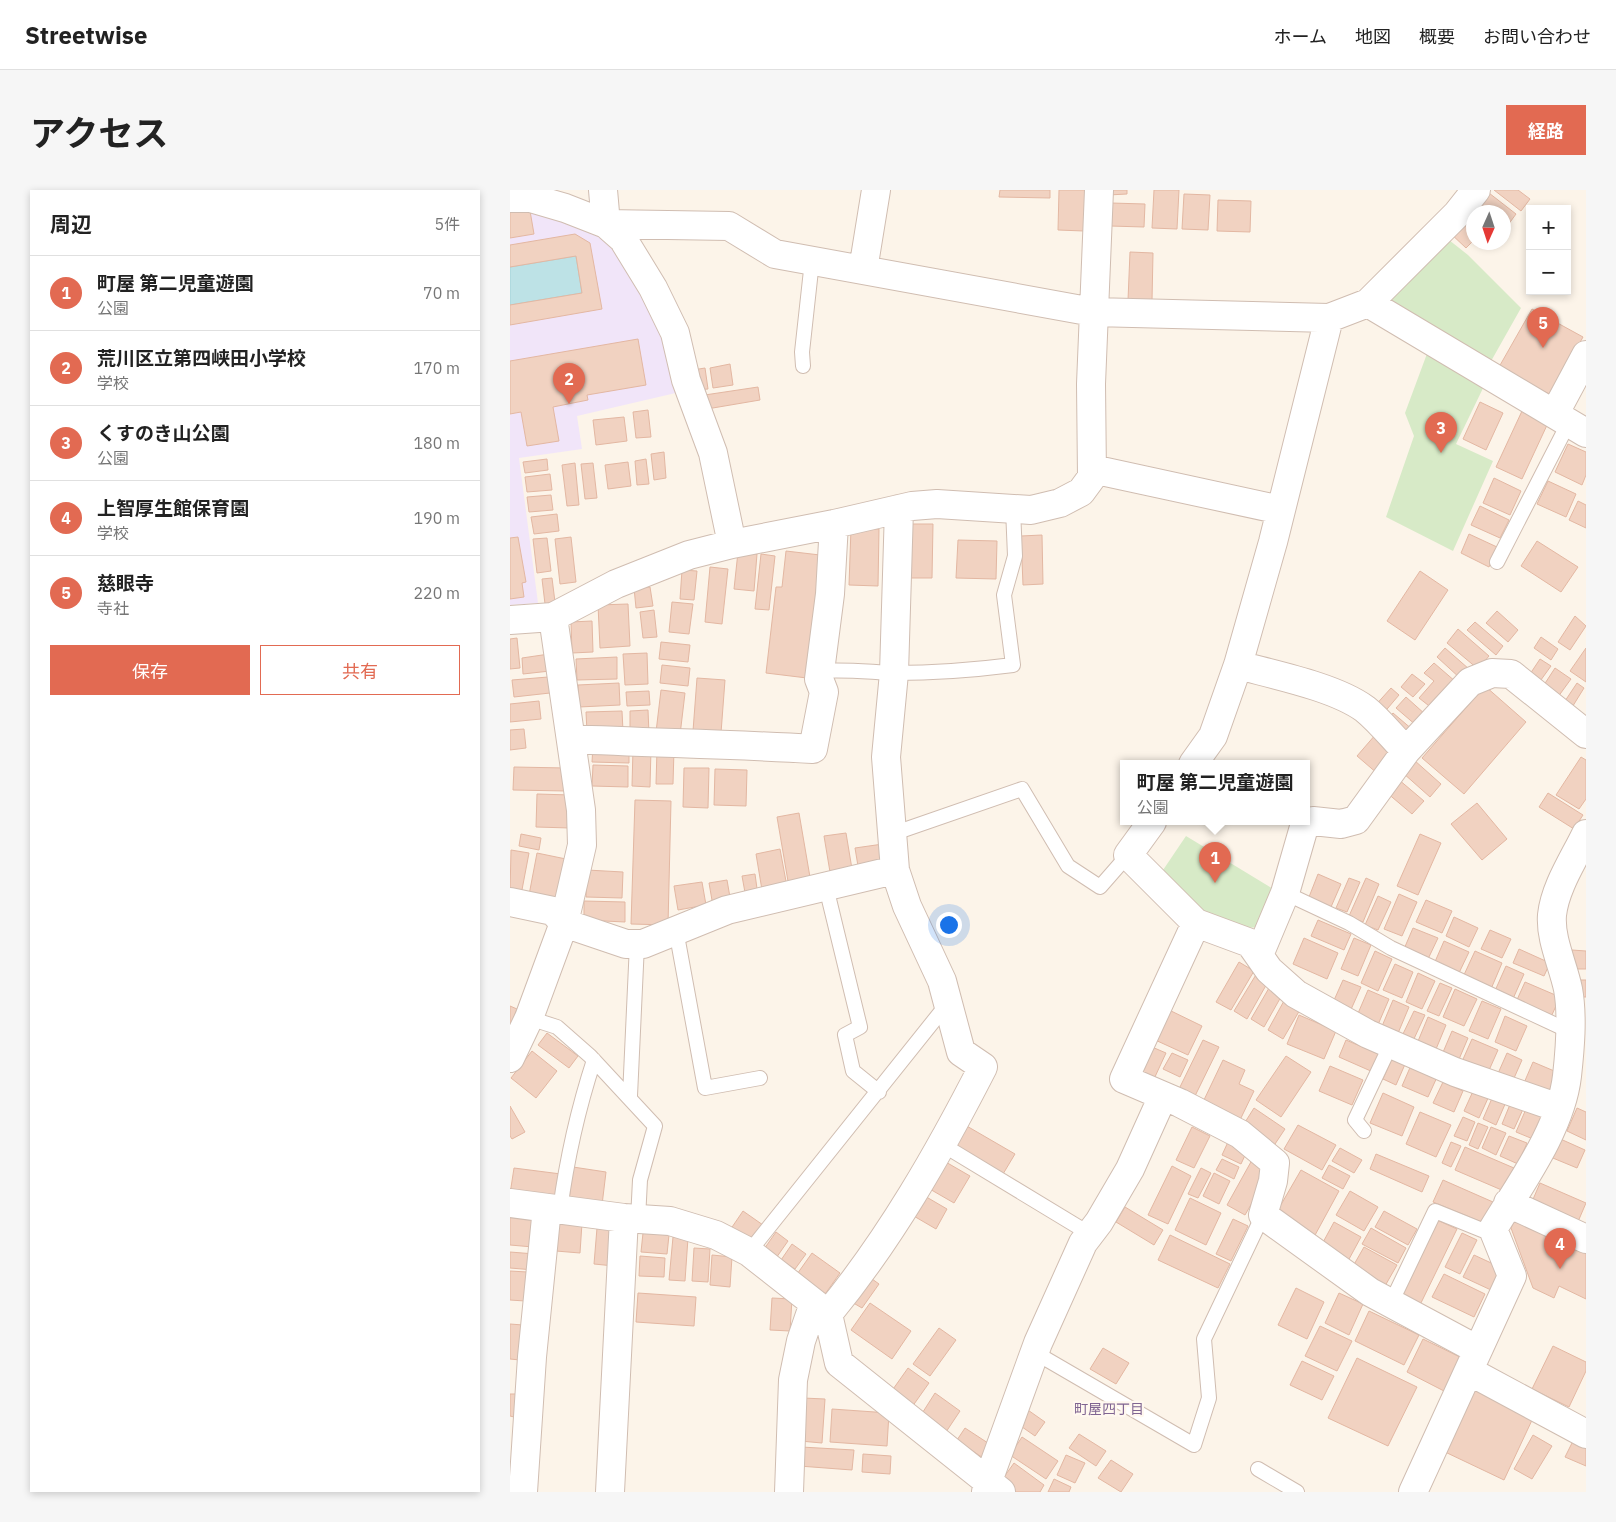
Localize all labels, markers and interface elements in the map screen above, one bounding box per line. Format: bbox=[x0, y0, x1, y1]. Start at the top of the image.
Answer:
text: Streetwise bbox=[25, 19, 147, 51]
text: ホーム bbox=[1274, 25, 1327, 48]
text: 地図 bbox=[1355, 25, 1391, 48]
text: 概要 bbox=[1419, 25, 1455, 48]
text: お問い合わせ bbox=[1483, 25, 1591, 48]
button: 経路 bbox=[1506, 105, 1586, 155]
text: アクセス bbox=[30, 110, 168, 156]
north arrow bbox=[1466, 205, 1511, 250]
map controls bbox=[1526, 205, 1571, 295]
button: + bbox=[1526, 205, 1571, 250]
text: 周辺 bbox=[50, 210, 92, 238]
text: 5件 bbox=[434, 214, 460, 234]
button: − bbox=[1526, 250, 1571, 295]
text: 町屋 第二児童遊園 bbox=[97, 271, 254, 295]
text: 1 bbox=[61, 283, 71, 303]
text: 70 m bbox=[423, 283, 460, 303]
text: 公園 bbox=[97, 298, 129, 318]
pin: 5 bbox=[1527, 307, 1559, 348]
text: 荒川区立第四峡田小学校 bbox=[97, 346, 306, 370]
text: 2 bbox=[61, 358, 71, 378]
text: 170 m bbox=[413, 358, 460, 378]
pin: 2 bbox=[553, 363, 585, 404]
text: 学校 bbox=[97, 373, 129, 393]
pin: 3 bbox=[1425, 412, 1457, 453]
text: くすのき山公園 bbox=[97, 421, 229, 445]
text: 3 bbox=[61, 433, 71, 453]
text: 180 m bbox=[413, 433, 460, 453]
text: 公園 bbox=[97, 448, 129, 468]
text: 上智厚生館保育園 bbox=[97, 496, 249, 520]
text: 4 bbox=[61, 508, 71, 528]
text: 190 m bbox=[413, 508, 460, 528]
text: 学校 bbox=[97, 523, 129, 543]
text: 慈眼寺 bbox=[97, 571, 154, 595]
text: 5 bbox=[61, 583, 71, 603]
text: 220 m bbox=[413, 583, 460, 603]
text: 寺社 bbox=[97, 598, 129, 618]
button: 保存 bbox=[50, 645, 250, 695]
button: 共有 bbox=[260, 645, 460, 695]
popup bbox=[1120, 760, 1310, 825]
text: 町屋 第二児童遊園 bbox=[1137, 770, 1293, 794]
text: 公園 bbox=[1137, 797, 1169, 817]
pin: 1 bbox=[1199, 842, 1231, 883]
your location bbox=[936, 912, 962, 938]
pin: 4 bbox=[1544, 1228, 1576, 1269]
district label: 町屋四丁目 bbox=[1074, 1400, 1144, 1418]

